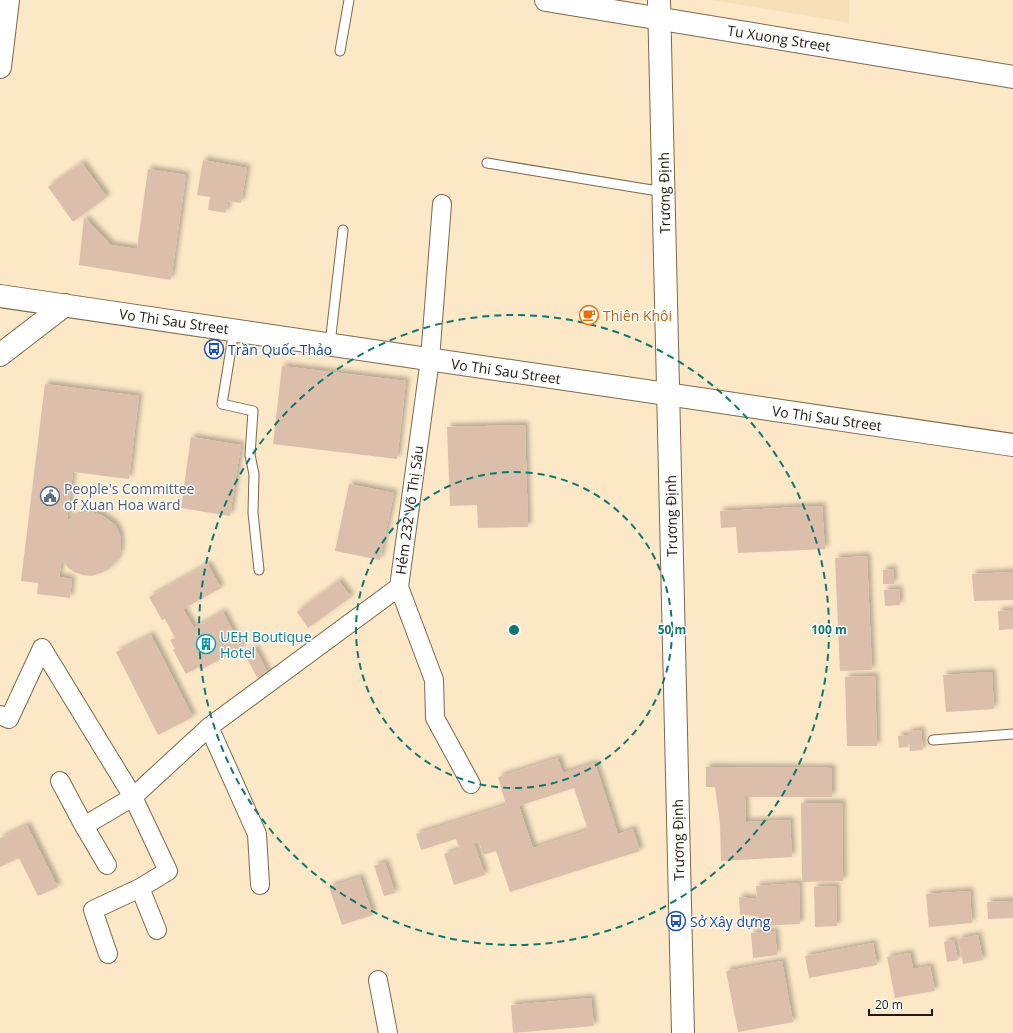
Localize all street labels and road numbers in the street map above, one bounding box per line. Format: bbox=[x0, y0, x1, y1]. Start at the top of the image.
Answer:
street label: Tu Xuong Street bbox=[726, 20, 832, 56]
street label: Trương Định bbox=[654, 152, 674, 234]
street label: Vo Thi Sau Street bbox=[118, 304, 230, 338]
street label: Vo Thi Sau Street bbox=[450, 354, 562, 388]
street label: Vo Thi Sau Street bbox=[771, 401, 883, 435]
street label: Hẻm 232 Võ Thị Sáu bbox=[391, 444, 427, 576]
street label: Trương Định bbox=[661, 475, 681, 557]
street label: Trương Định bbox=[668, 799, 688, 881]

